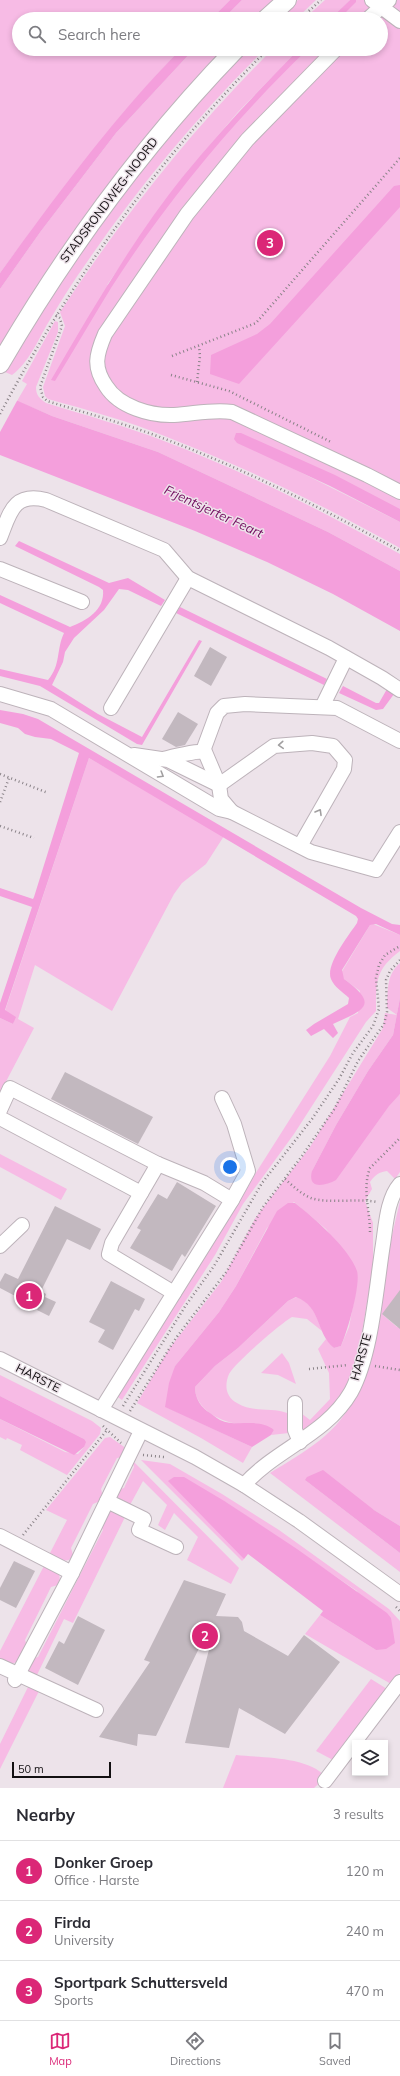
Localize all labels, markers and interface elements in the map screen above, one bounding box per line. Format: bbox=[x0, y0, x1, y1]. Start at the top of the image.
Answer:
search box bbox=[12, 12, 388, 56]
icon: search bbox=[26, 23, 48, 45]
text: Search here bbox=[58, 25, 140, 44]
street label: STADSRONDWEG-NOORD bbox=[57, 134, 161, 265]
pin: 3 bbox=[257, 228, 283, 258]
water label: Frjentsjerter Feart bbox=[162, 481, 266, 541]
one-way arrow bbox=[278, 741, 284, 750]
one-way arrow bbox=[157, 770, 164, 778]
one-way arrow bbox=[314, 809, 322, 816]
your location bbox=[220, 1157, 240, 1177]
pin: 1 bbox=[16, 1281, 42, 1311]
street label: HARSTE bbox=[347, 1332, 374, 1382]
street label: HARSTE bbox=[13, 1360, 63, 1395]
pin: 2 bbox=[192, 1621, 218, 1651]
map controls bbox=[352, 1740, 388, 1776]
button: layers bbox=[352, 1740, 388, 1776]
scale bar bbox=[12, 1760, 111, 1779]
text: 50 m bbox=[18, 1762, 44, 1776]
text: Nearby bbox=[16, 1804, 75, 1825]
text: 3 results bbox=[333, 1806, 384, 1822]
text: Donker Groep bbox=[54, 1853, 153, 1872]
text: 1 bbox=[25, 1863, 33, 1879]
text: 120 m bbox=[346, 1863, 384, 1879]
text: Office · Harste bbox=[54, 1872, 139, 1888]
text: Firda bbox=[54, 1913, 91, 1932]
text: 2 bbox=[25, 1923, 33, 1939]
text: 240 m bbox=[346, 1923, 384, 1939]
text: University bbox=[54, 1932, 114, 1948]
text: Sportpark Schuttersveld bbox=[54, 1973, 228, 1992]
text: 3 bbox=[25, 1983, 33, 1999]
text: 470 m bbox=[346, 1983, 384, 1999]
text: Sports bbox=[54, 1992, 93, 2008]
tab: Map bbox=[49, 2030, 72, 2068]
tab: Directions bbox=[170, 2030, 221, 2068]
tab: Saved bbox=[319, 2030, 351, 2068]

